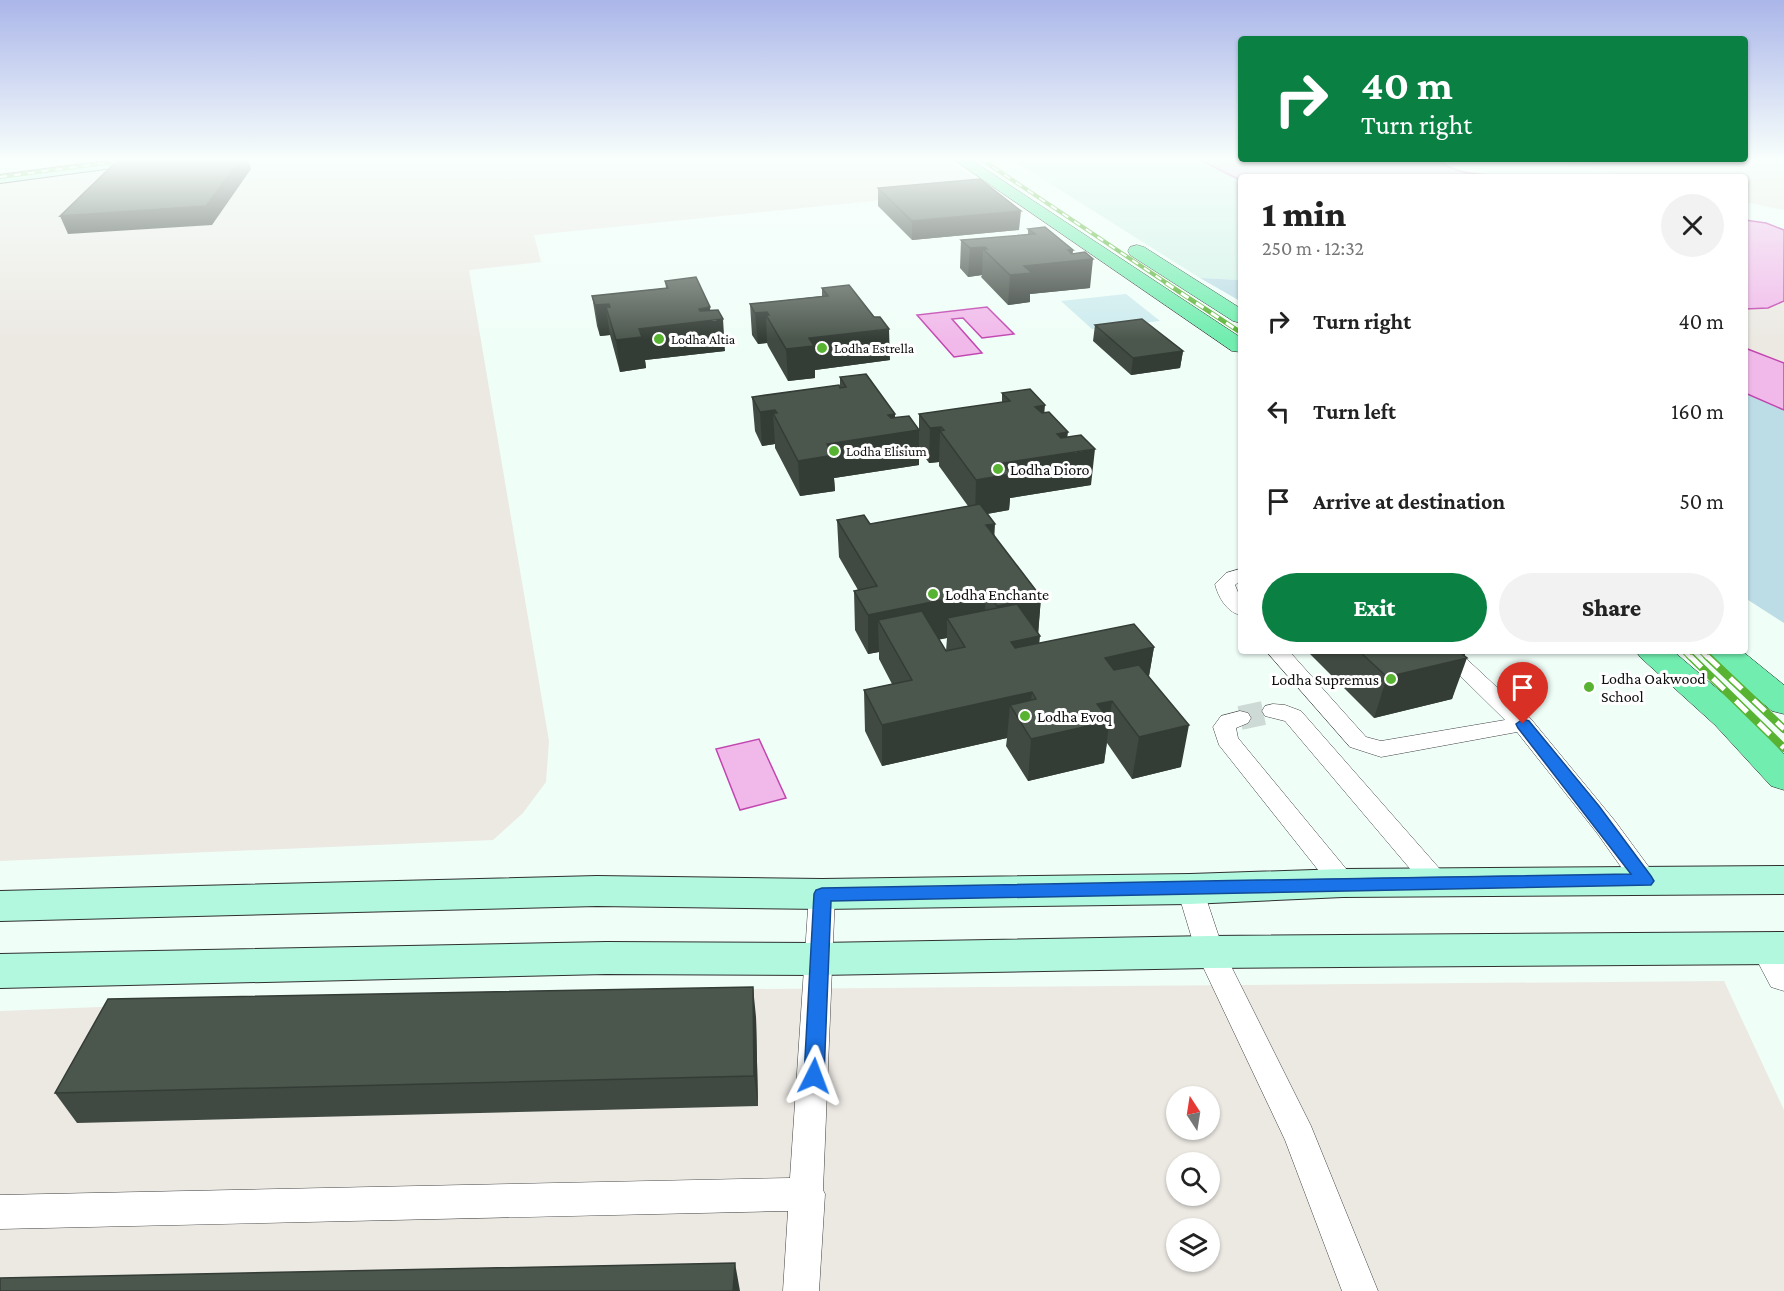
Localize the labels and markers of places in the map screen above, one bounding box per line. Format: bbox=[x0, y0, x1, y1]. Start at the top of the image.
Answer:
place label: Lodha Altia bbox=[671, 331, 736, 347]
marker: Lodha Altia bbox=[652, 332, 666, 346]
place label: Lodha Estrella bbox=[834, 340, 915, 356]
marker: Lodha Estrella bbox=[815, 341, 829, 355]
place label: Lodha Elisium bbox=[846, 443, 927, 459]
marker: Lodha Elisium bbox=[827, 444, 841, 458]
place label: Lodha Dioro bbox=[1010, 461, 1089, 478]
marker: Lodha Dioro bbox=[991, 462, 1005, 476]
place label: Lodha Enchante bbox=[945, 586, 1049, 603]
marker: Lodha Enchante bbox=[926, 587, 940, 601]
pin bbox=[1497, 662, 1548, 724]
place label: Lodha Oakwood School bbox=[1601, 670, 1706, 705]
place label: Lodha Supremus bbox=[1271, 671, 1379, 689]
marker: Lodha Supremus bbox=[1384, 672, 1398, 686]
marker: Lodha Oakwood School bbox=[1582, 680, 1596, 694]
place label: Lodha Evoq bbox=[1037, 708, 1113, 726]
marker: Lodha Evoq bbox=[1018, 709, 1032, 723]

